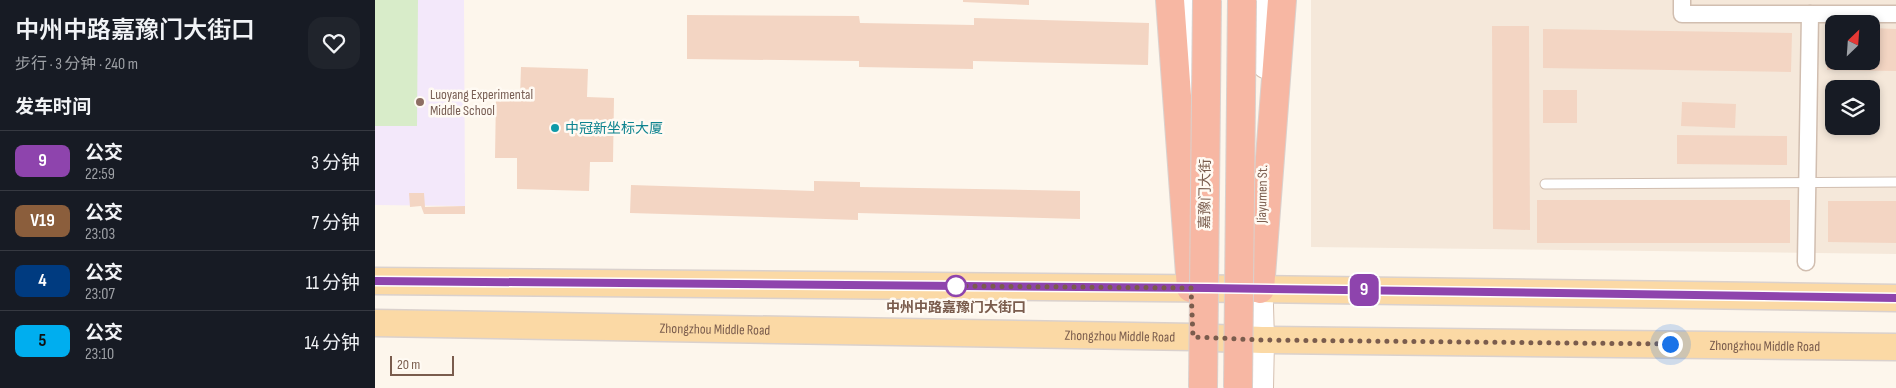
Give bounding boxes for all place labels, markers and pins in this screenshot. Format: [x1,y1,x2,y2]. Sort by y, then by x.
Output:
place label: Luoyang Experimental Middle School [430,86,533,119]
marker: Luoyang Experimental Middle School [414,96,426,108]
place label: 中冠新坐标大厦 [565,120,663,137]
marker: 中冠新坐标大厦 [549,122,561,134]
marker: 中州中路嘉豫门大街口 [945,275,967,297]
place label: 中州中路嘉豫门大街口 [886,299,1026,316]

